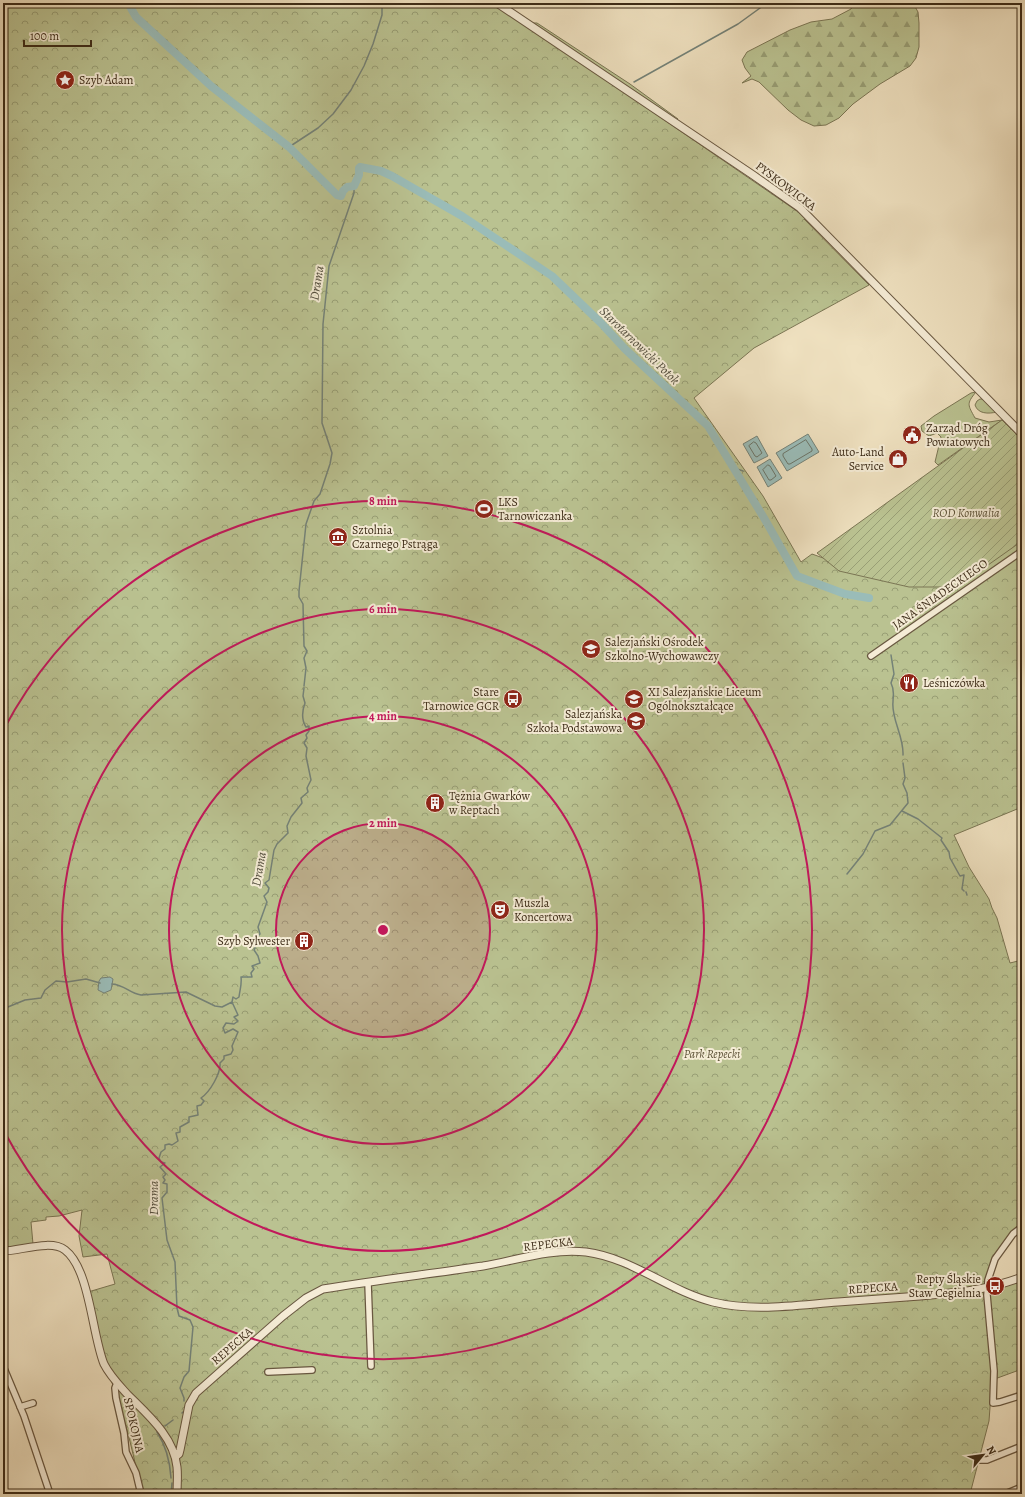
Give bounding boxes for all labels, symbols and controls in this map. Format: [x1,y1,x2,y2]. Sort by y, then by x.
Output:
scale bar [24,22,91,48]
text: 100 m [30,28,59,44]
place icon: Szyb Adam [54,69,76,91]
place label: Szyb Adam [79,72,134,88]
street label: PYSKOWICKA [752,158,820,215]
water label: Drama [305,265,328,302]
water label: Starotarnowicki Potok [596,303,684,388]
place label: Zarząd Dróg Powiatowych [926,420,991,450]
public building icon: Zarząd Dróg Powiatowych [901,424,923,446]
place label: Auto-Land Service [831,444,885,474]
shop icon: Auto-Land Service [887,448,909,470]
text: 8 min [369,493,397,509]
place label: LKS Tarnowiczanka [498,494,573,524]
sports icon: LKS Tarnowiczanka [473,498,495,520]
park label: ROD Konwalia [932,505,1000,521]
place label: Sztolnia Czarnego Pstrąga [352,522,438,552]
museum icon: Sztolnia Czarnego Pstrąga [327,526,349,548]
street label: JANA ŚNIADECKIEGO [889,555,991,633]
text: 6 min [369,601,397,617]
place label: Salezjański Ośrodek Szkolno-Wychowawczy [605,634,719,664]
school or university icon: Salezjański Ośrodek Szkolno-Wychowawczy [580,638,602,660]
restaurant icon: Leśniczówka [898,672,920,694]
place label: Leśniczówka [923,675,986,691]
place label: Stare Tarnowice GCR [423,684,500,714]
place label: XI Salezjańskie Liceum Ogólnokształcące [648,684,762,714]
bus stop icon: Stare Tarnowice GCR [502,688,524,710]
school or university icon: XI Salezjańskie Liceum Ogólnokształcące [623,688,645,710]
place label: Salezjańska Szkoła Podstawowa [527,706,622,736]
text: 4 min [369,708,397,724]
school or university icon: Salezjańska Szkoła Podstawowa [625,710,647,732]
place label: Tężnia Gwarków w Reptach [448,788,530,818]
building icon: Tężnia Gwarków w Reptach [424,792,446,814]
text: 2 min [369,815,397,831]
water label: Drama [247,851,270,888]
place label: Muszla Koncertowa [514,895,573,925]
theatre icon: Muszla Koncertowa [489,899,511,921]
centre of rings [376,923,390,937]
building icon: Szyb Sylwester [293,930,315,952]
place label: Szyb Sylwester [217,933,290,949]
park label: Park Repecki [684,1046,740,1062]
water label: Drama [145,1181,162,1215]
street label: REPECKA [522,1233,575,1255]
place label: Repty Śląskie Staw Cegielnia [909,1271,981,1301]
bus stop icon: Repty Śląskie Staw Cegielnia [984,1275,1006,1297]
street label: REPECKA [848,1278,899,1298]
street label: REPECKA [208,1323,257,1368]
street label: SPOKOJNA [120,1396,148,1455]
north arrow [963,1435,1003,1475]
text: N [983,1443,1000,1458]

